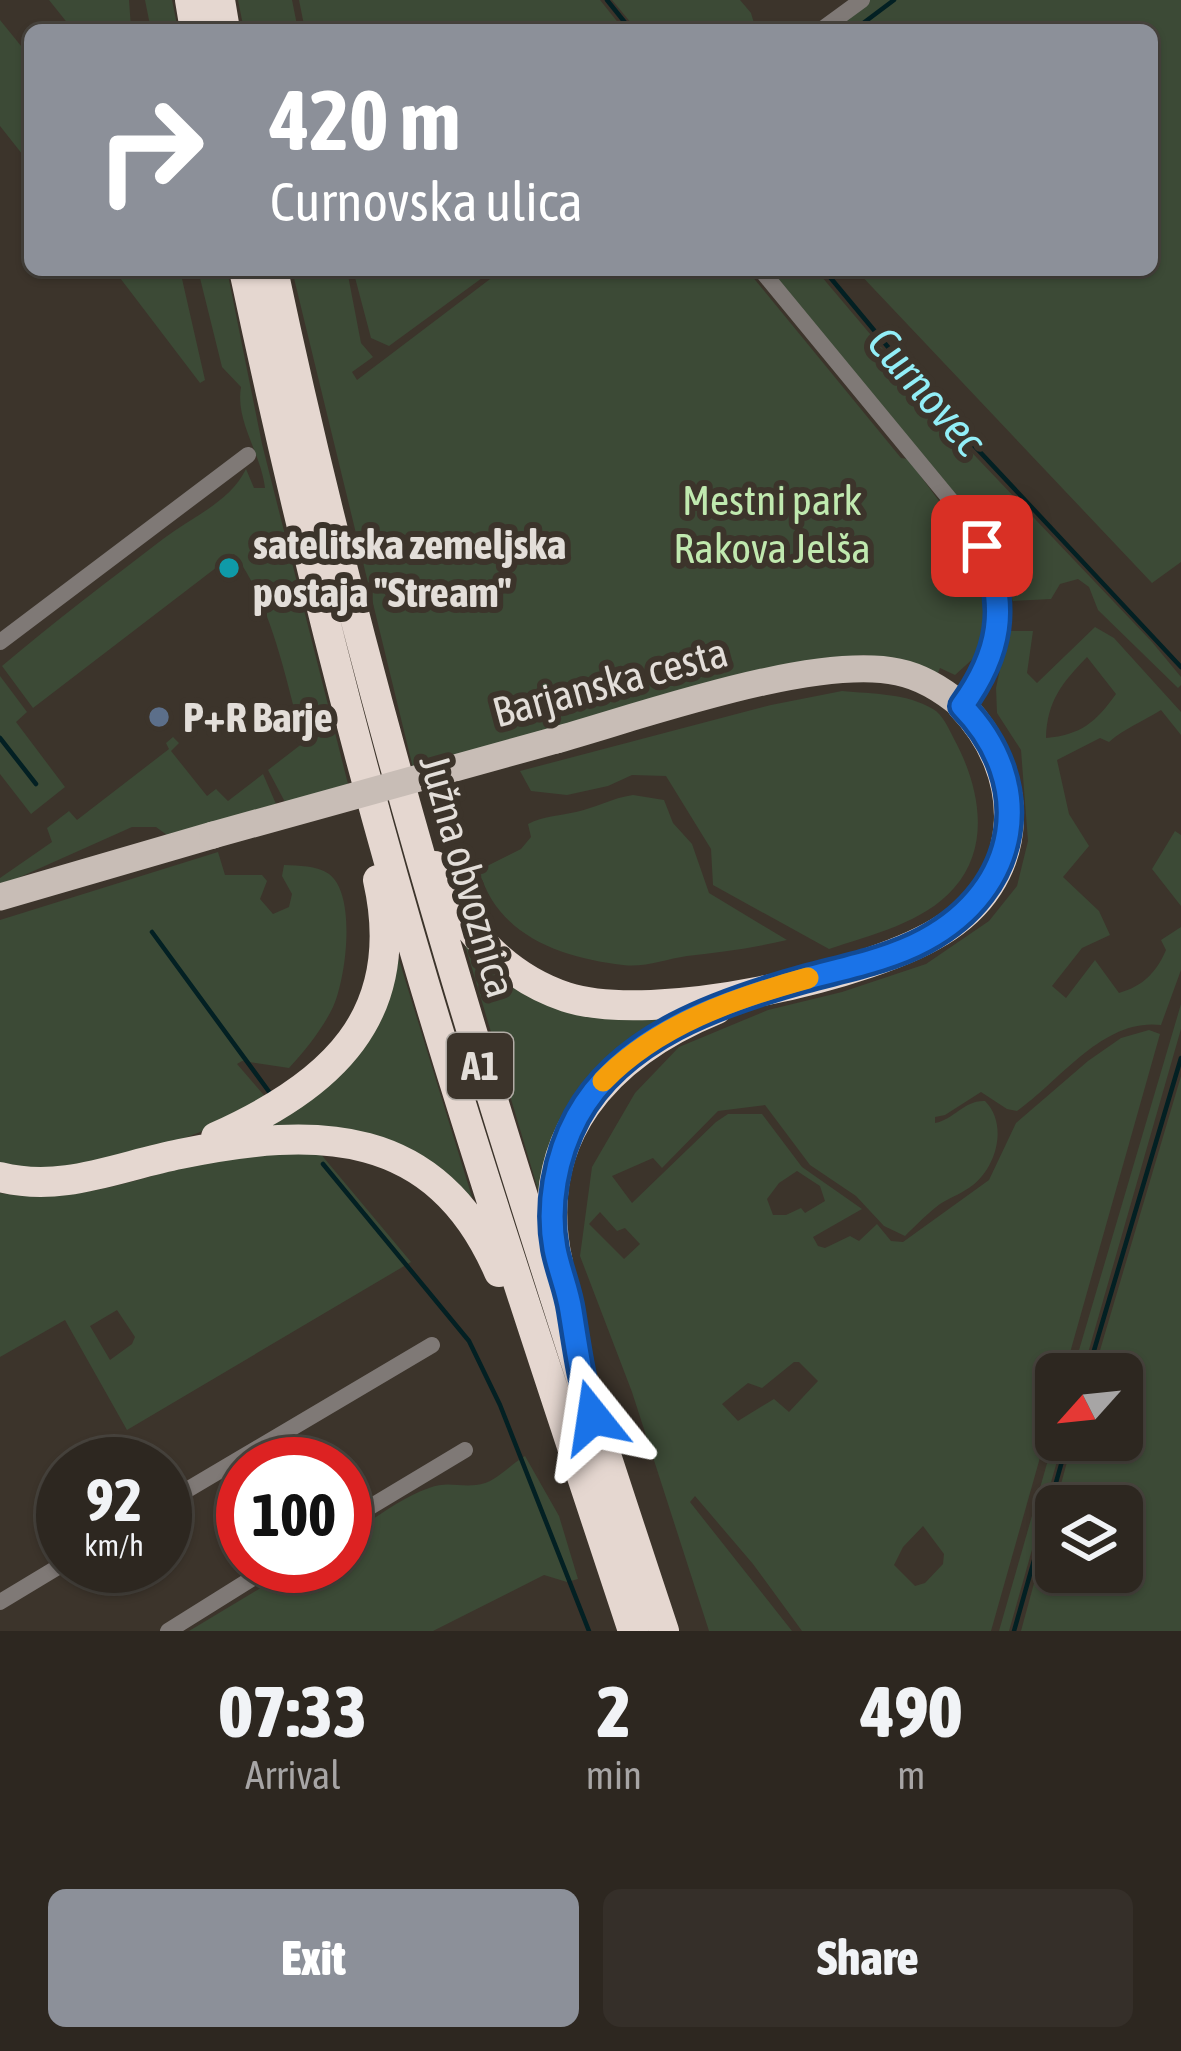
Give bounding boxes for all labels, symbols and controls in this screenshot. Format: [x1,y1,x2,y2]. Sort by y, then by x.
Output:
icon: right [72,72,228,228]
text: 420 m [270,72,460,168]
text: Curnovska ulica [270,171,583,232]
water label: Curnovec [857,317,997,466]
park label: Mestni park Rakova Jelša [673,476,871,572]
pin [931,495,1033,597]
icon: arrive [949,513,1015,579]
place label: satelitska zemeljska postaja "Stream" [253,520,566,616]
marker: satelitska zemeljska postaja "Stream" [216,555,242,581]
street label: Barjanska cesta [487,628,733,736]
place label: P+R Barje [183,693,333,741]
marker: P+R Barje [146,704,172,730]
street label: Južna obvoznica [410,749,526,1003]
road number: A1 [447,1033,513,1099]
north arrow [1035,1353,1143,1461]
map controls [1035,1353,1143,1593]
position arrow [530,1354,656,1480]
speed limit sign: 100 [216,1437,372,1593]
text: 92 [86,1465,142,1534]
button: layers [1035,1485,1143,1593]
text: km/h [84,1528,144,1562]
text: 07:33 [219,1670,367,1752]
text: 2 [597,1670,631,1752]
text: 490 [861,1670,962,1752]
text: Arrival [245,1753,341,1797]
text: min [586,1753,642,1797]
text: m [897,1753,925,1797]
button: Exit [48,1889,579,2027]
button: Share [603,1889,1133,2027]

